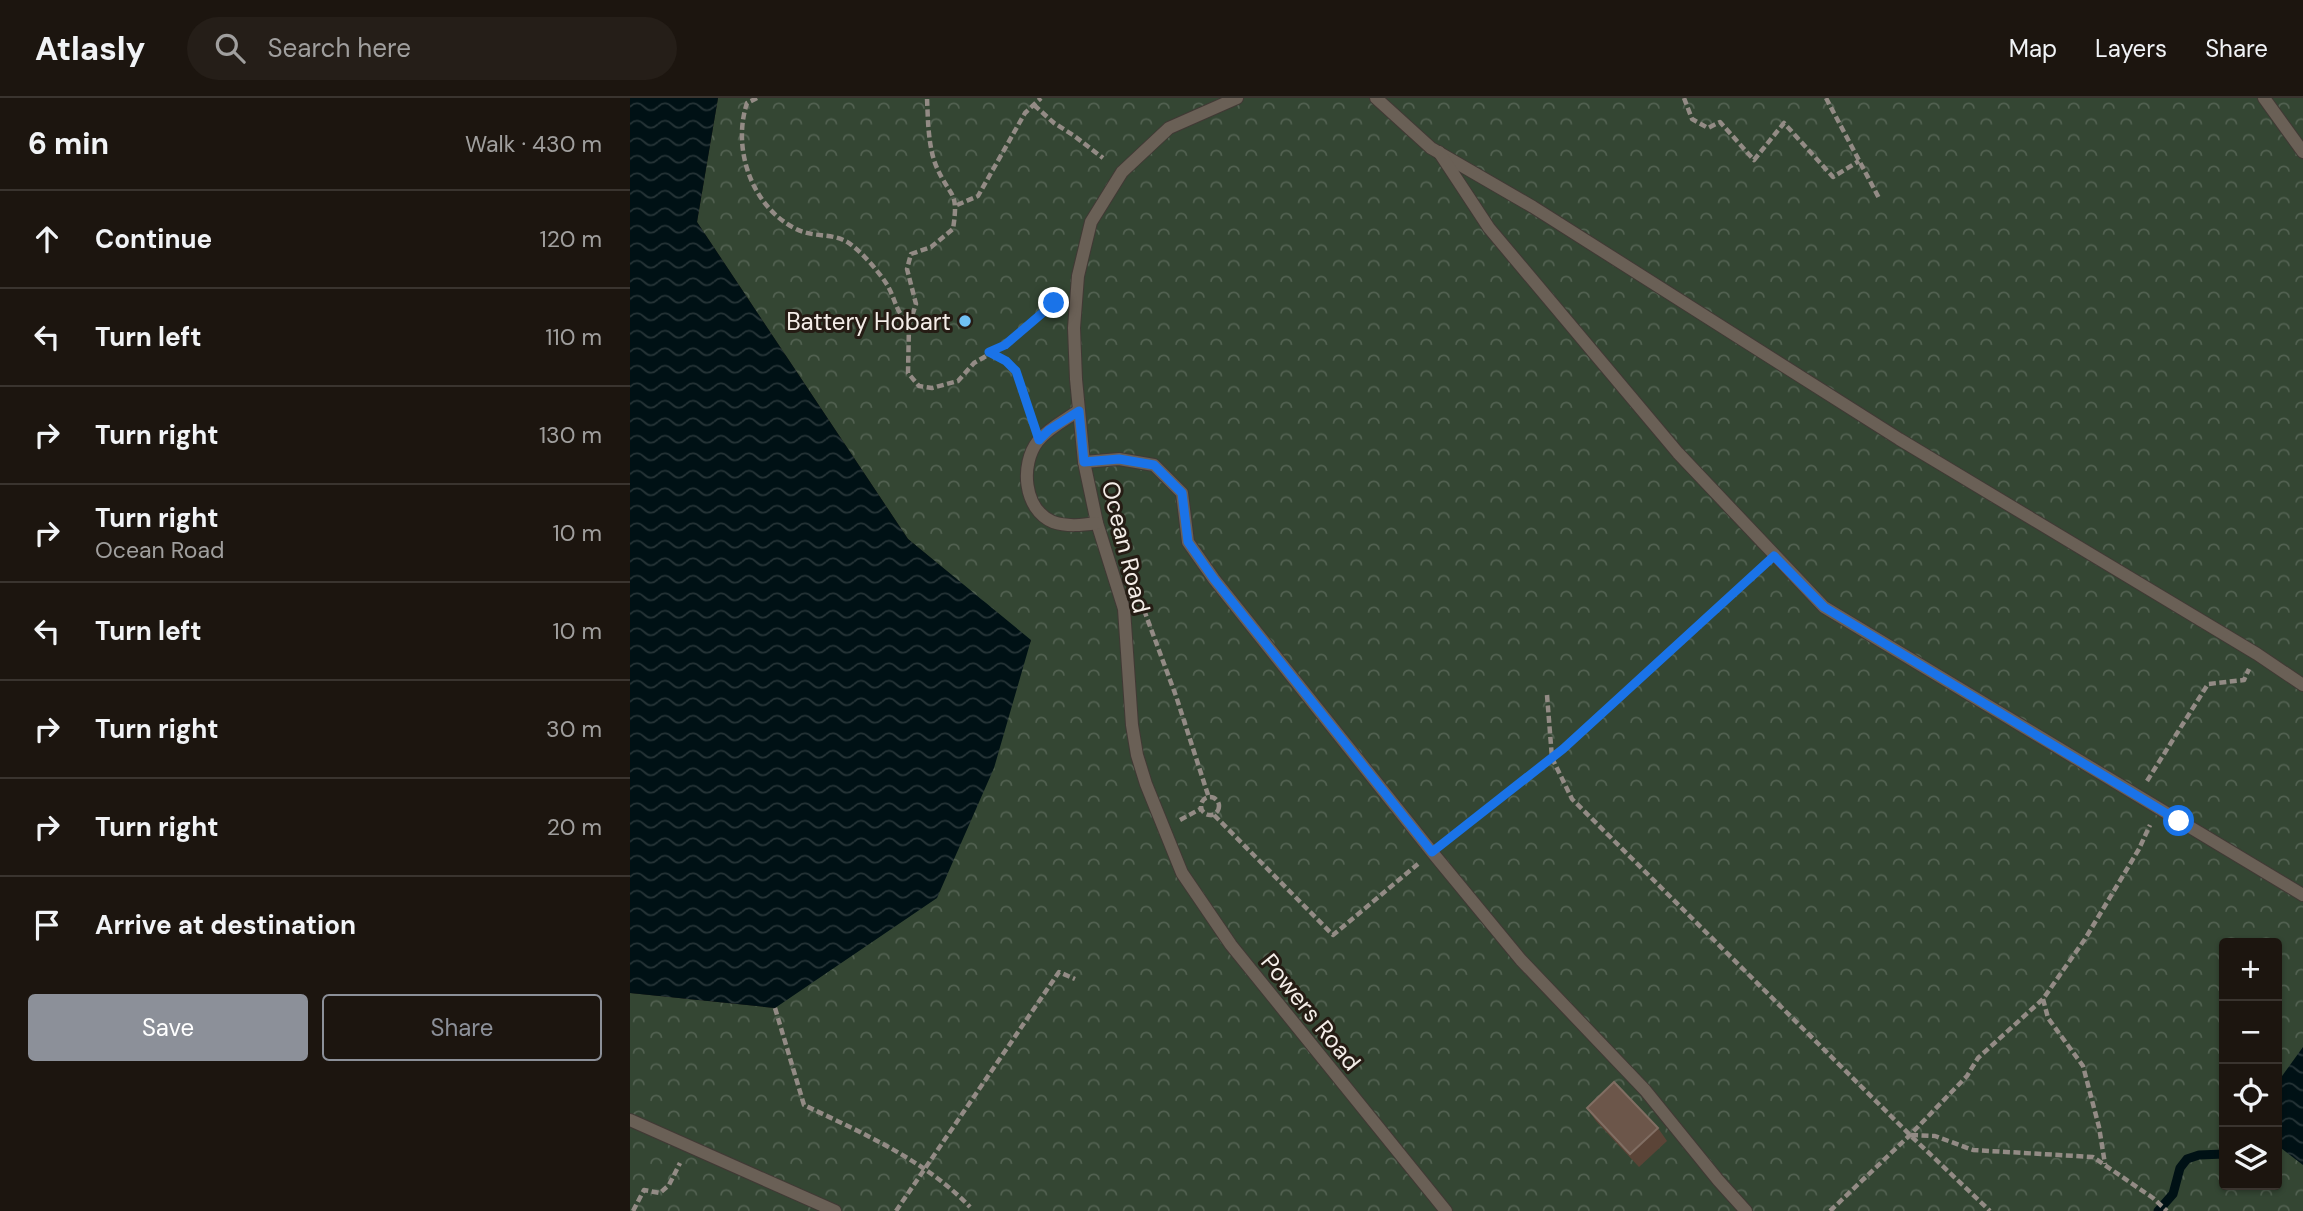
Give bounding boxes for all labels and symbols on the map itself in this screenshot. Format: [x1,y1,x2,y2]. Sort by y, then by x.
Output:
route end [1038,287,1069,318]
place label: Battery Hobart [786,306,951,337]
marker: Battery Hobart [957,313,973,329]
street label: Ocean Road [1095,478,1157,616]
route start [2163,805,2194,836]
street label: Powers Road [1254,947,1368,1077]

